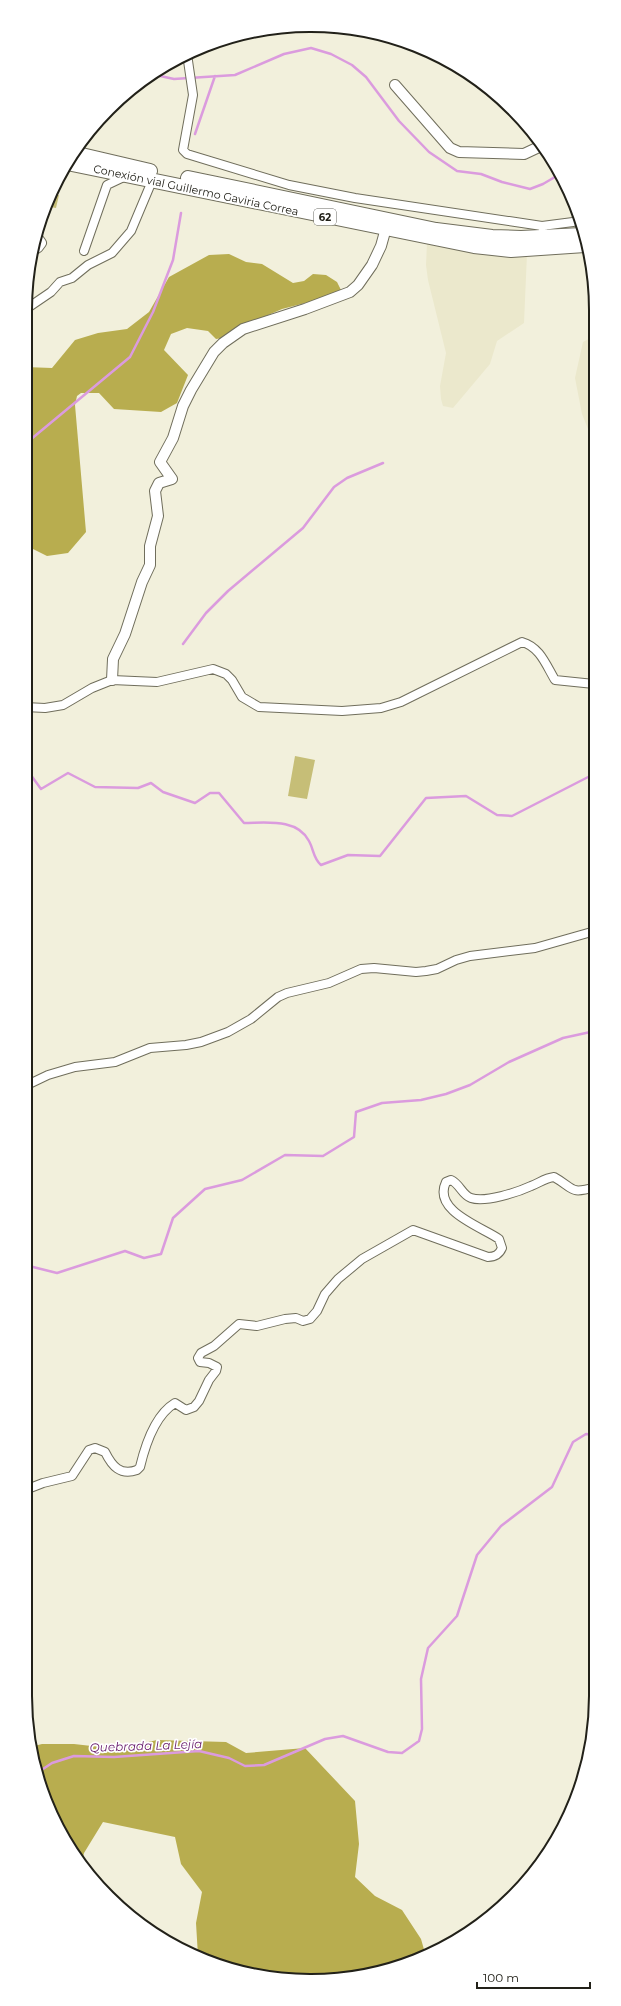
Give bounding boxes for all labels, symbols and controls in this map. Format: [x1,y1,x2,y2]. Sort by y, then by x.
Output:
street label: Conexión vial Guillermo Gaviria Correa [92,161,300,219]
road number: 62 [314,209,336,225]
water label: Quebrada La Lejía [89,1736,203,1755]
scale bar [477,1964,590,1990]
text: 100 m [483,1970,519,1985]

